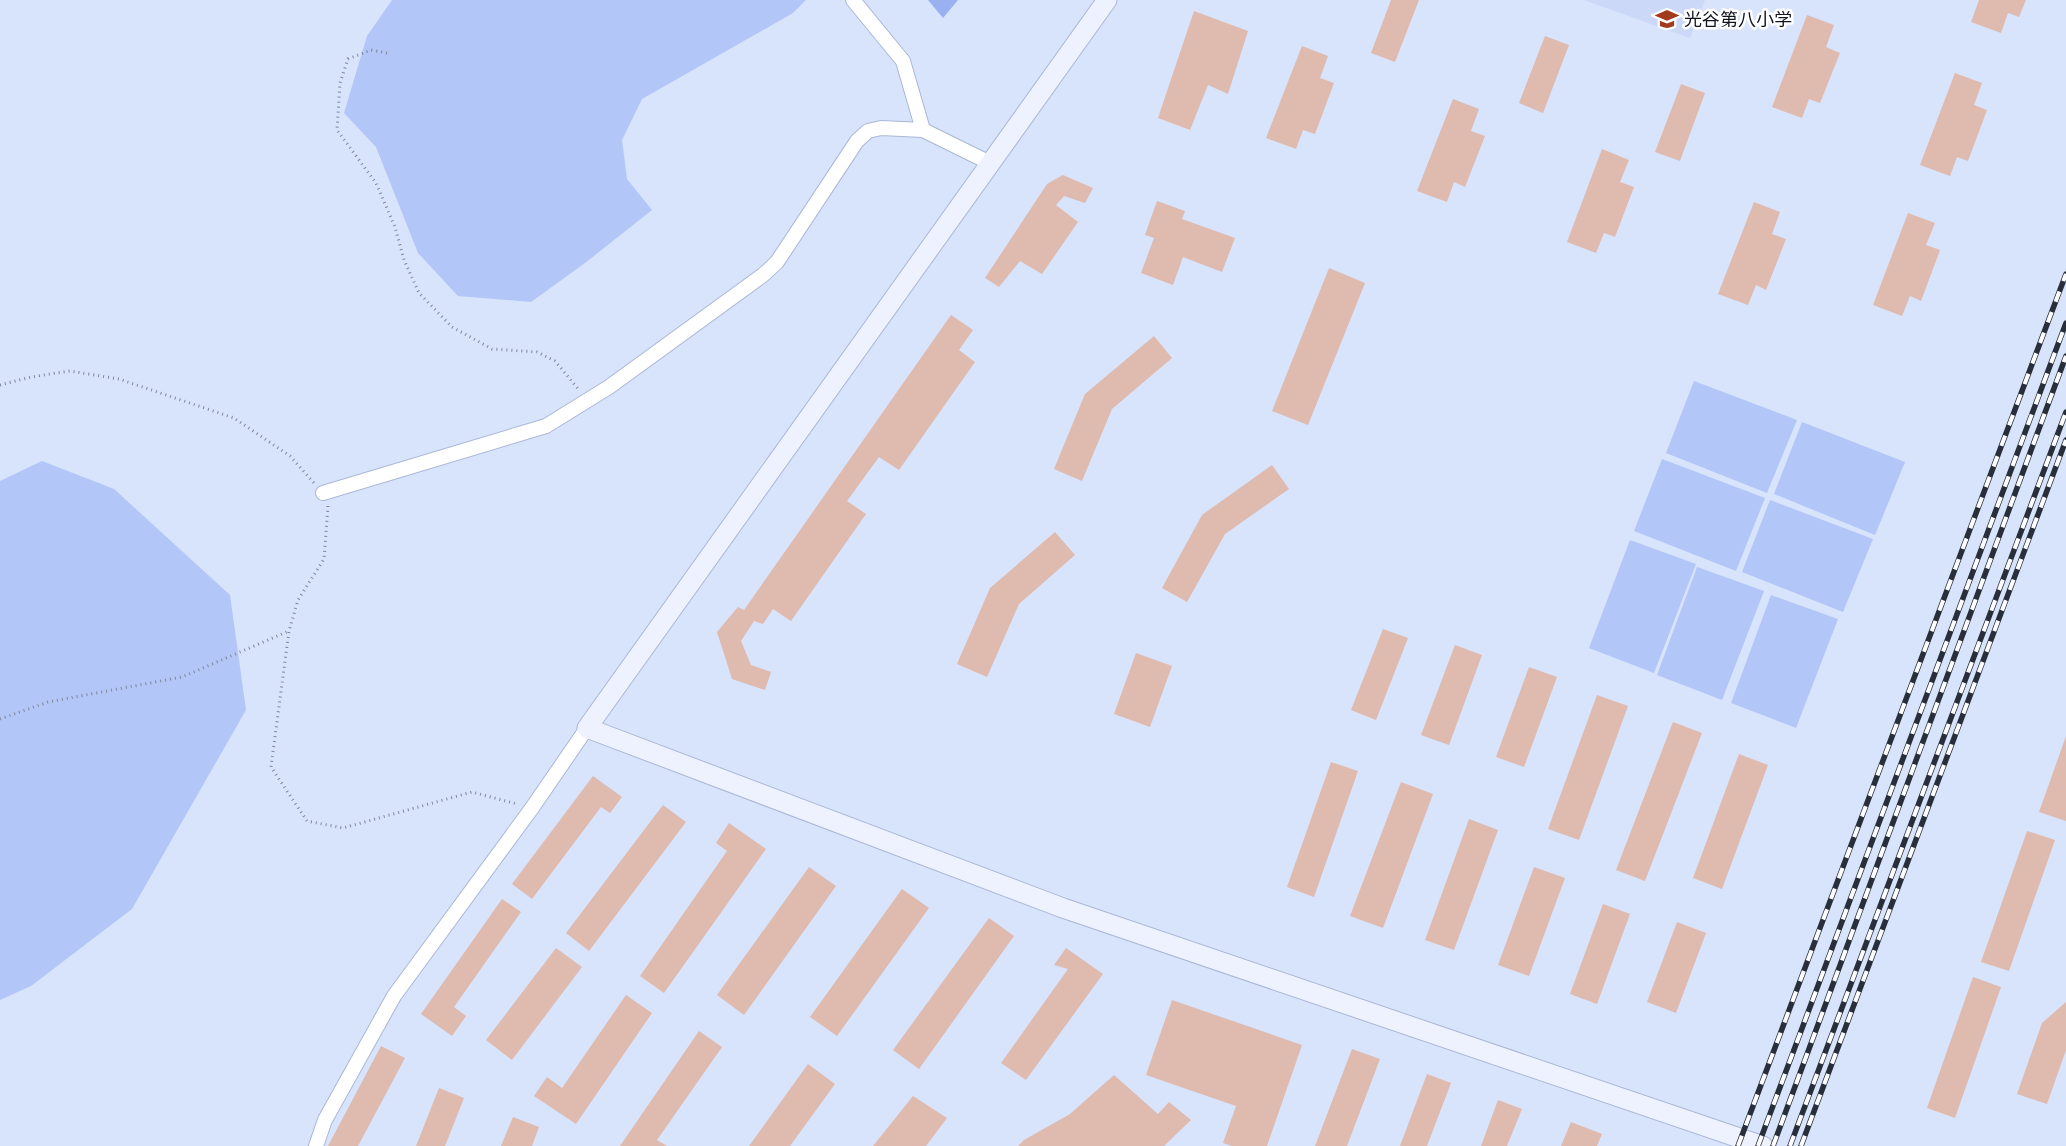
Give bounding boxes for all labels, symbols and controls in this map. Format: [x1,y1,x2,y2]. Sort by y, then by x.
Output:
school or university icon: 光谷第八小学 [1654,6,1680,32]
place label: 光谷第八小学 [1684,9,1792,30]

